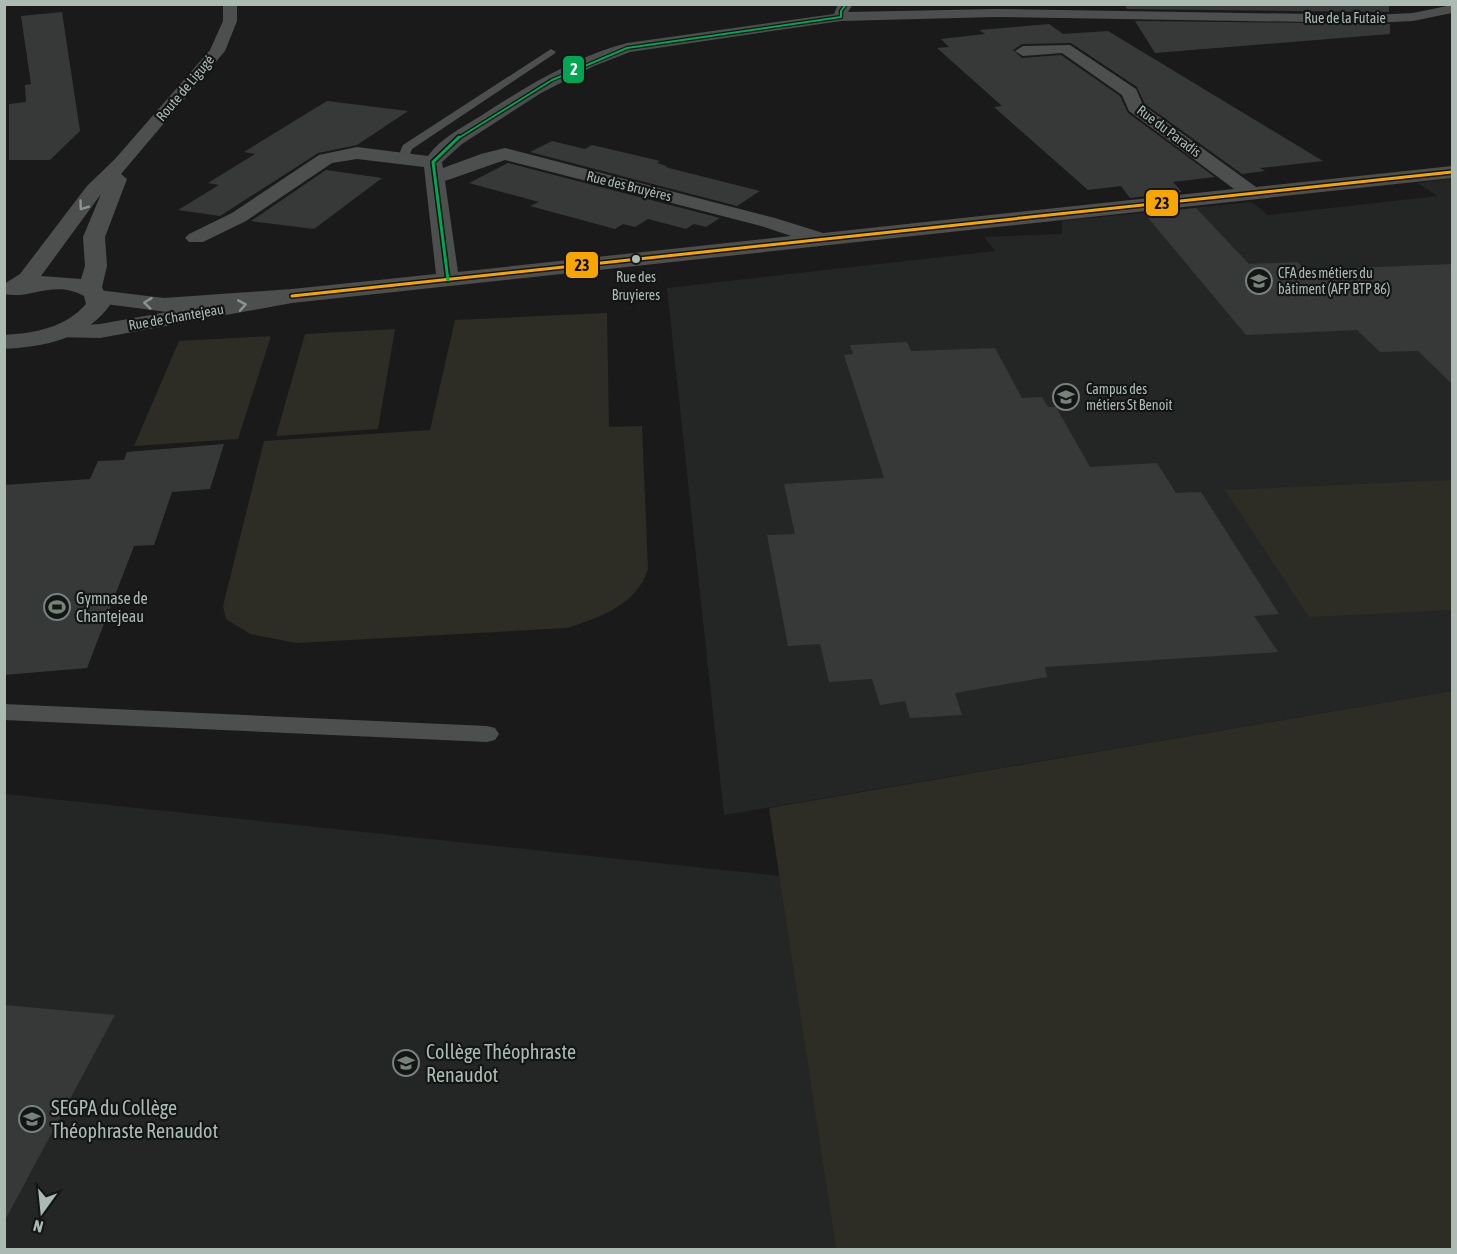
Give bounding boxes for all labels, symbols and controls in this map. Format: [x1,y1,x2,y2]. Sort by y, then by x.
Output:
street label: Rue de la Futaie [1304,10,1386,26]
street label: Route de Ligugé [153,52,217,124]
line badge: 2 [562,55,585,84]
text: 2 [570,60,578,78]
street label: Rue du Paradis [1134,102,1204,160]
street label: Rue des Bruyères [585,168,673,204]
line badge: 23 [1145,189,1179,217]
text: 23 [1154,194,1170,212]
one-way arrow [79,199,90,210]
line badge: 23 [565,251,599,279]
marker: Rue des Bruyieres [630,253,642,265]
text: 23 [574,256,590,274]
place label: CFA des métiers du bâtiment (AFP BTP 86) [1278,265,1390,297]
school or university icon: CFA des métiers du bâtiment (AFP BTP 86) [1244,266,1274,296]
place label: Rue des Bruyieres [612,269,660,303]
one-way arrow [144,297,153,309]
one-way arrow [237,299,247,312]
street label: Rue de Chantejeau [127,301,225,333]
place label: Campus des métiers St Benoit [1086,381,1172,413]
school or university icon: Campus des métiers St Benoit [1051,382,1081,412]
place label: Gymnase de Chantejeau [76,589,148,626]
sports icon: Gymnase de Chantejeau [42,592,72,622]
place label: Collège Théophraste Renaudot [426,1040,576,1086]
school or university icon: Collège Théophraste Renaudot [391,1048,421,1078]
place label: SEGPA du Collège Théophraste Renaudot [51,1096,218,1142]
school or university icon: SEGPA du Collège Théophraste Renaudot [17,1104,47,1134]
north arrow [12,1182,72,1242]
text: N [31,1217,45,1236]

